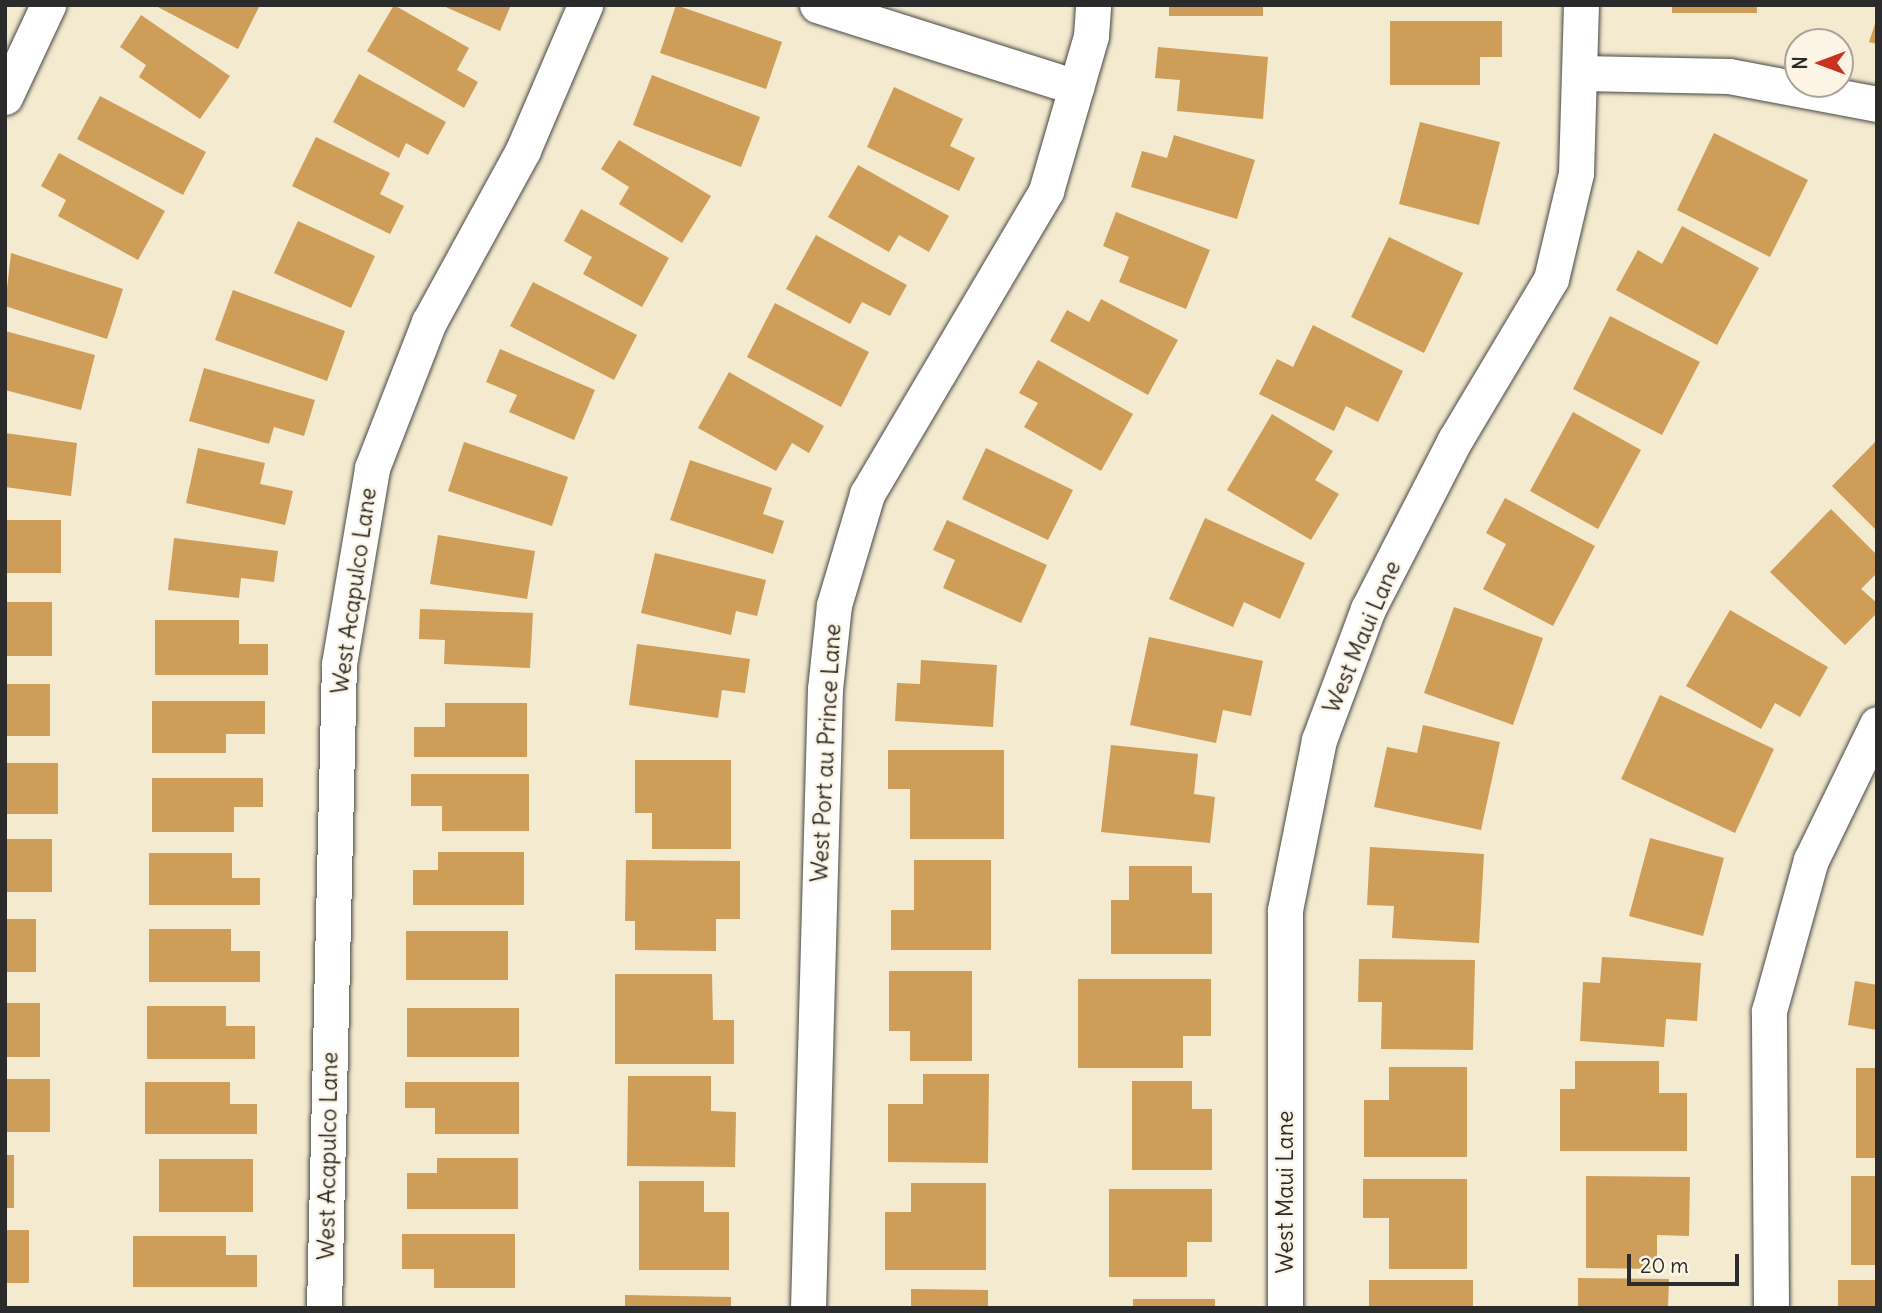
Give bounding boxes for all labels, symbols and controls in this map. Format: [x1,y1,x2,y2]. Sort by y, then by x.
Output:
north arrow [1784,28,1854,98]
text: N [1788,56,1812,70]
street label: West Acapulco Lane [326,486,382,696]
street label: West Maui Lane [1317,557,1407,717]
street label: West Port au Prince Lane [805,623,847,883]
street label: West Acapulco Lane [312,1052,344,1260]
street label: West Maui Lane [1271,1111,1299,1273]
scale bar [1630,1240,1742,1284]
text: 20 m [1640,1252,1689,1279]

